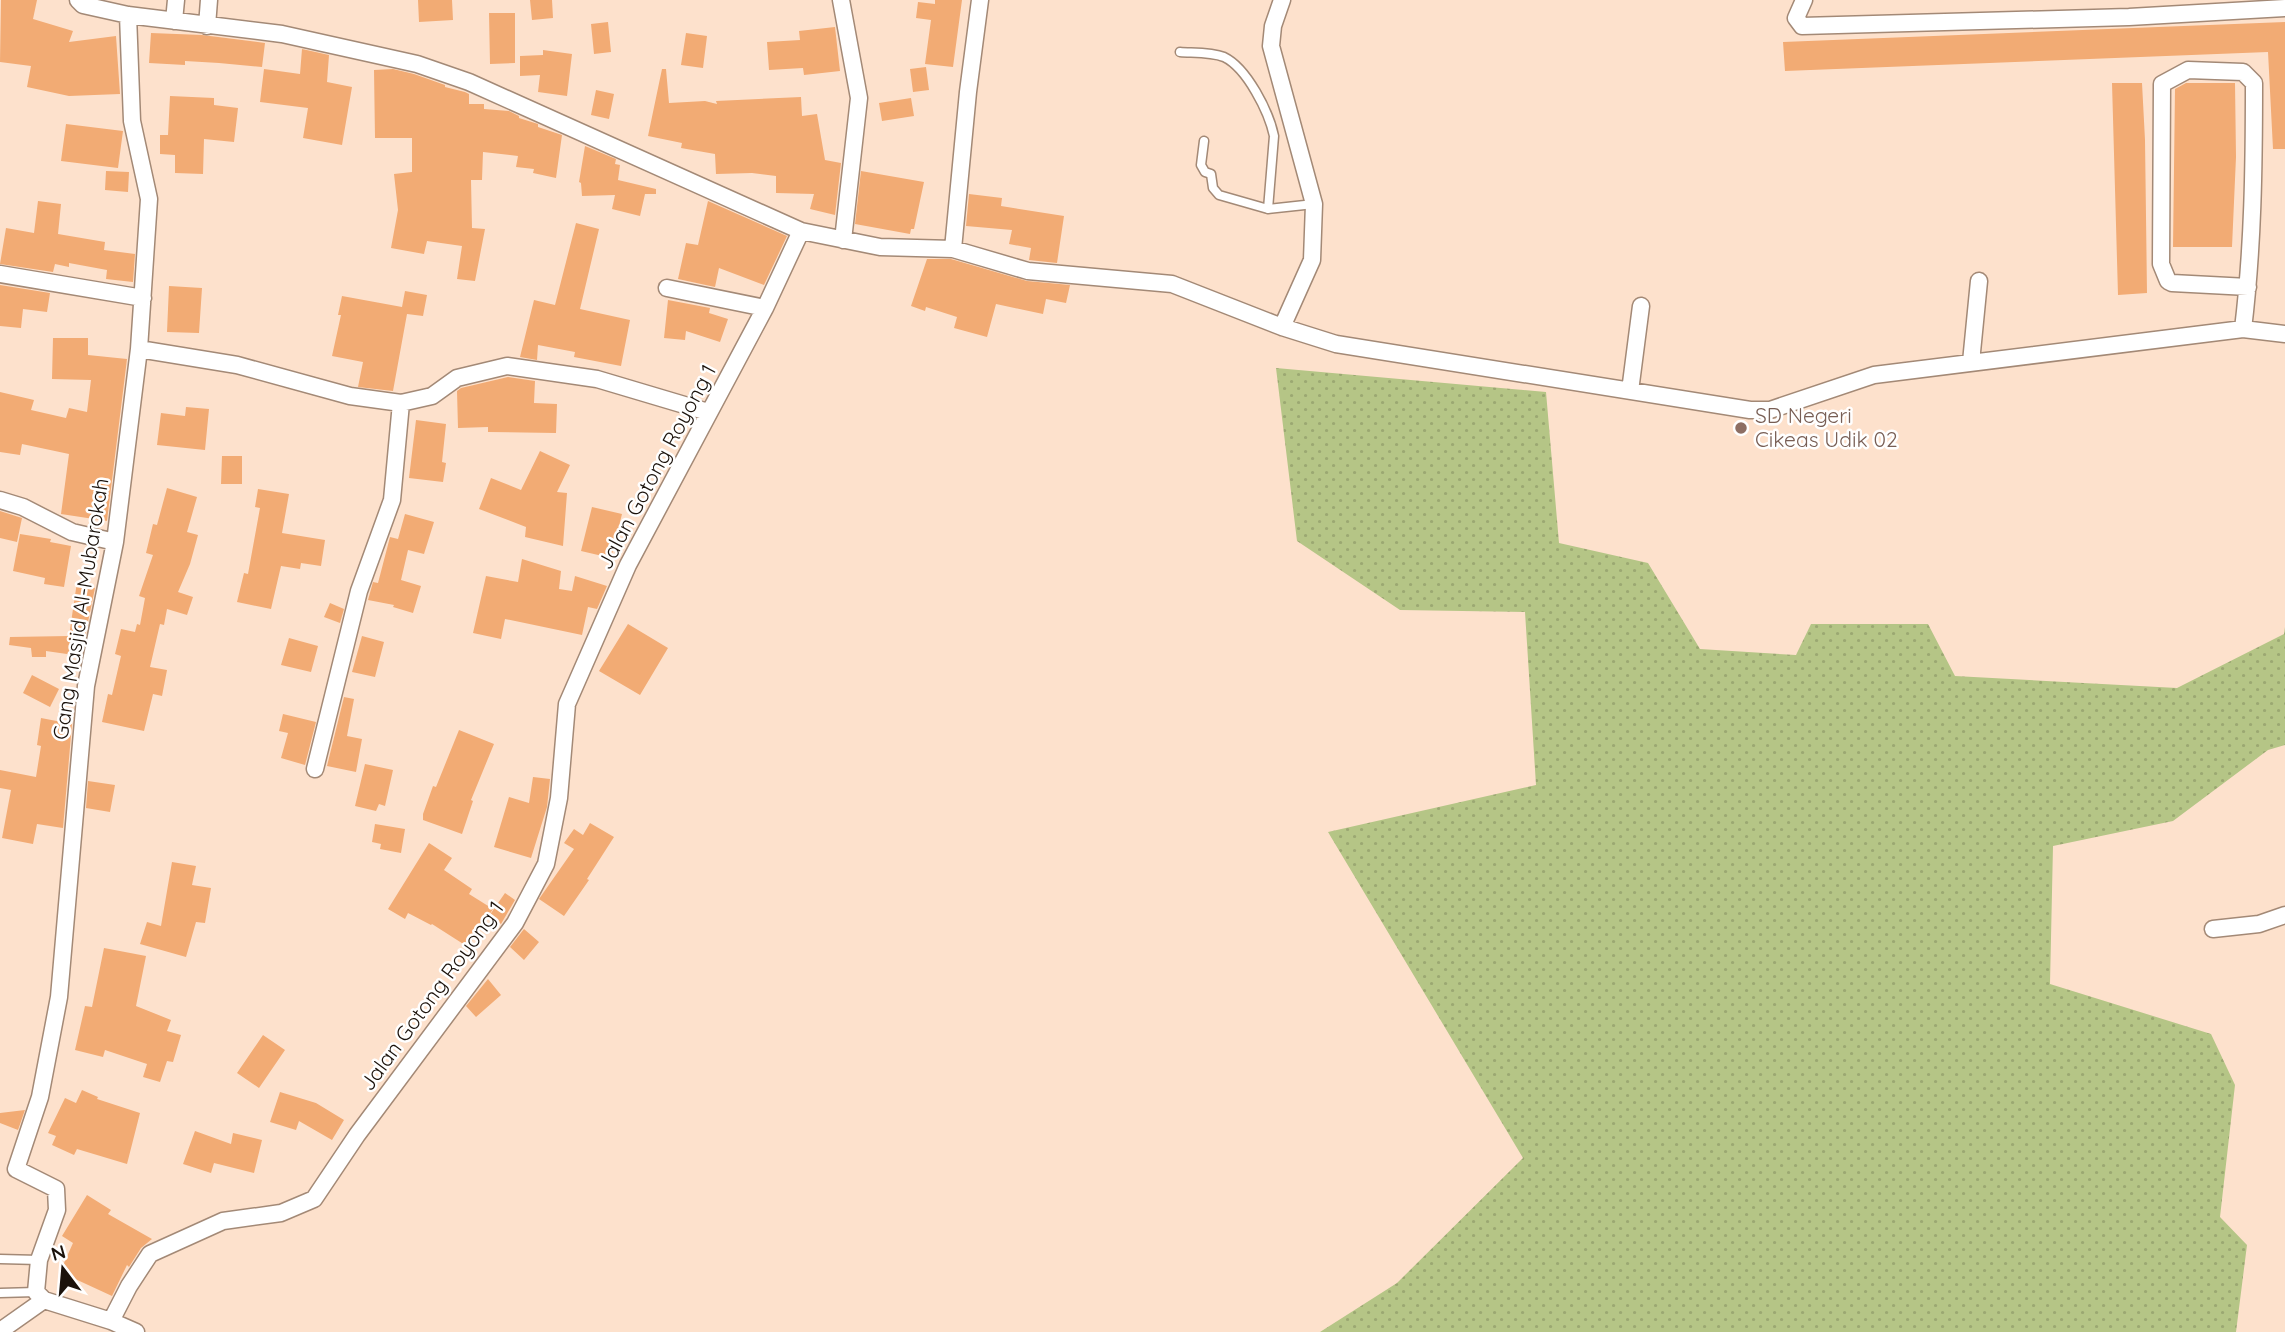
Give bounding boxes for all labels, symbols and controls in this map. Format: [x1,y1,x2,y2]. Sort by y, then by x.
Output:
street label: Jalan Gotong Royong 1 [591,360,721,573]
place label: SD Negeri Cikeas Udik 02 [1755,402,1898,452]
marker: SD Negeri Cikeas Udik 02 [1733,420,1749,436]
street label: Gang Masjid Al-Mubarokah [46,476,114,742]
street label: Jalan Gotong Royong 1 [354,896,509,1095]
north arrow [28,1234,98,1304]
text: N [48,1239,68,1266]

